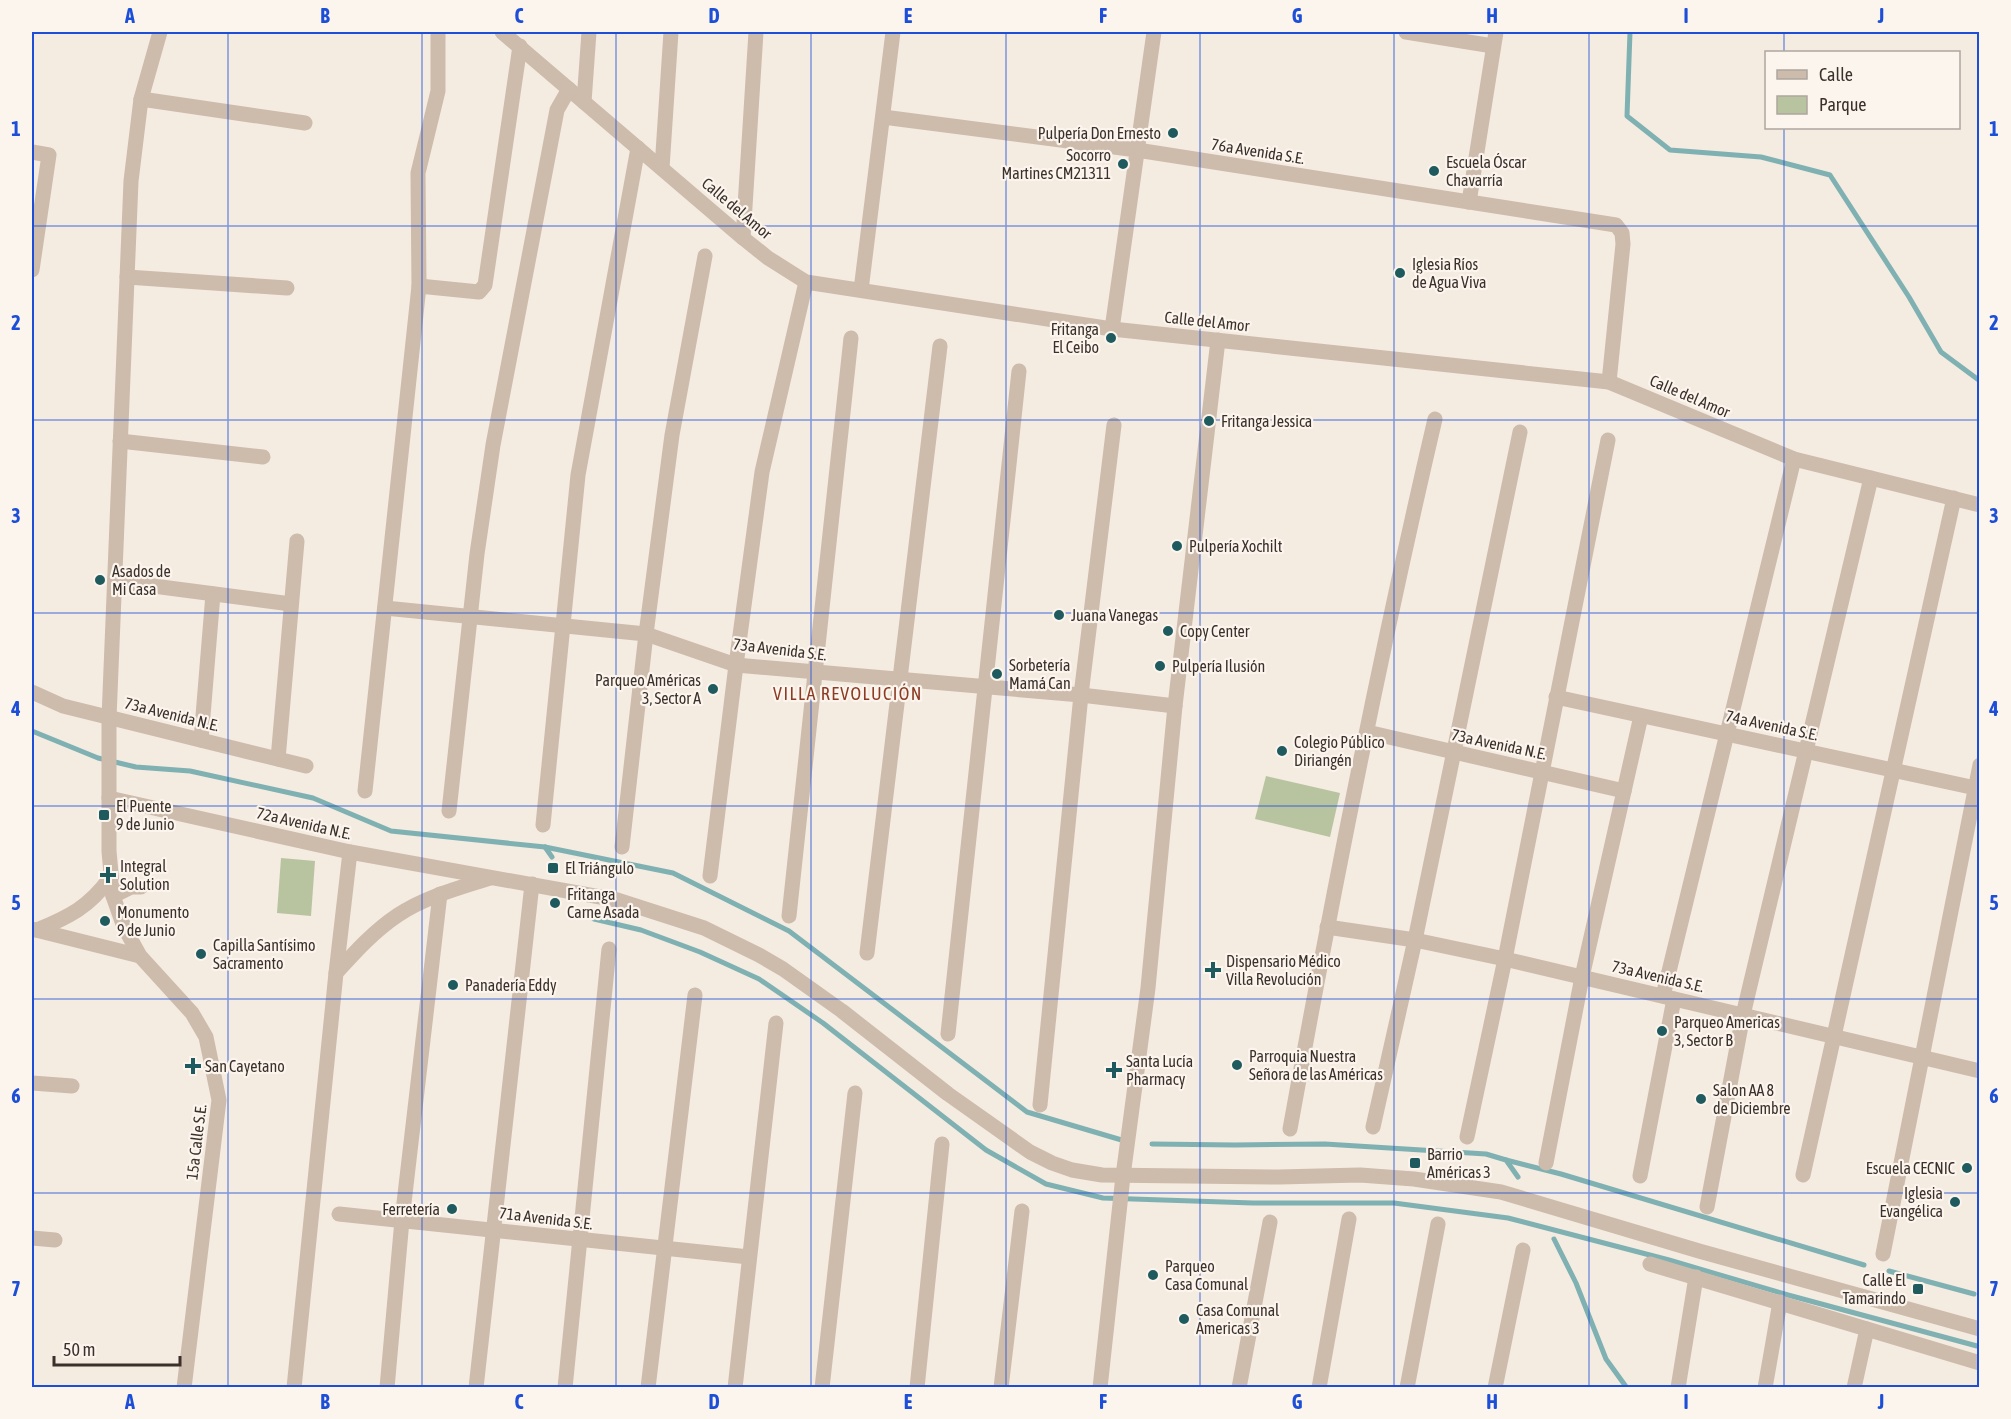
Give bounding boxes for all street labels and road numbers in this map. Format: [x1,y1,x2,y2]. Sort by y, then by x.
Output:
street label: 76a Avenida S.E. [1210,135,1306,167]
street label: Calle del Amor [699,174,776,242]
street label: Calle del Amor [1164,308,1251,334]
street label: Calle del Amor [1647,371,1733,421]
street label: 73a Avenida S.E. [732,634,828,664]
street label: 73a Avenida N.E. [123,694,221,734]
street label: 74a Avenida S.E. [1724,706,1820,744]
street label: 73a Avenida N.E. [1450,725,1548,763]
street label: 72a Avenida N.E. [255,803,353,843]
street label: 73a Avenida S.E. [1610,957,1706,995]
street label: 15a Calle S.E. [182,1103,210,1181]
street label: 71a Avenida S.E. [498,1203,594,1233]

